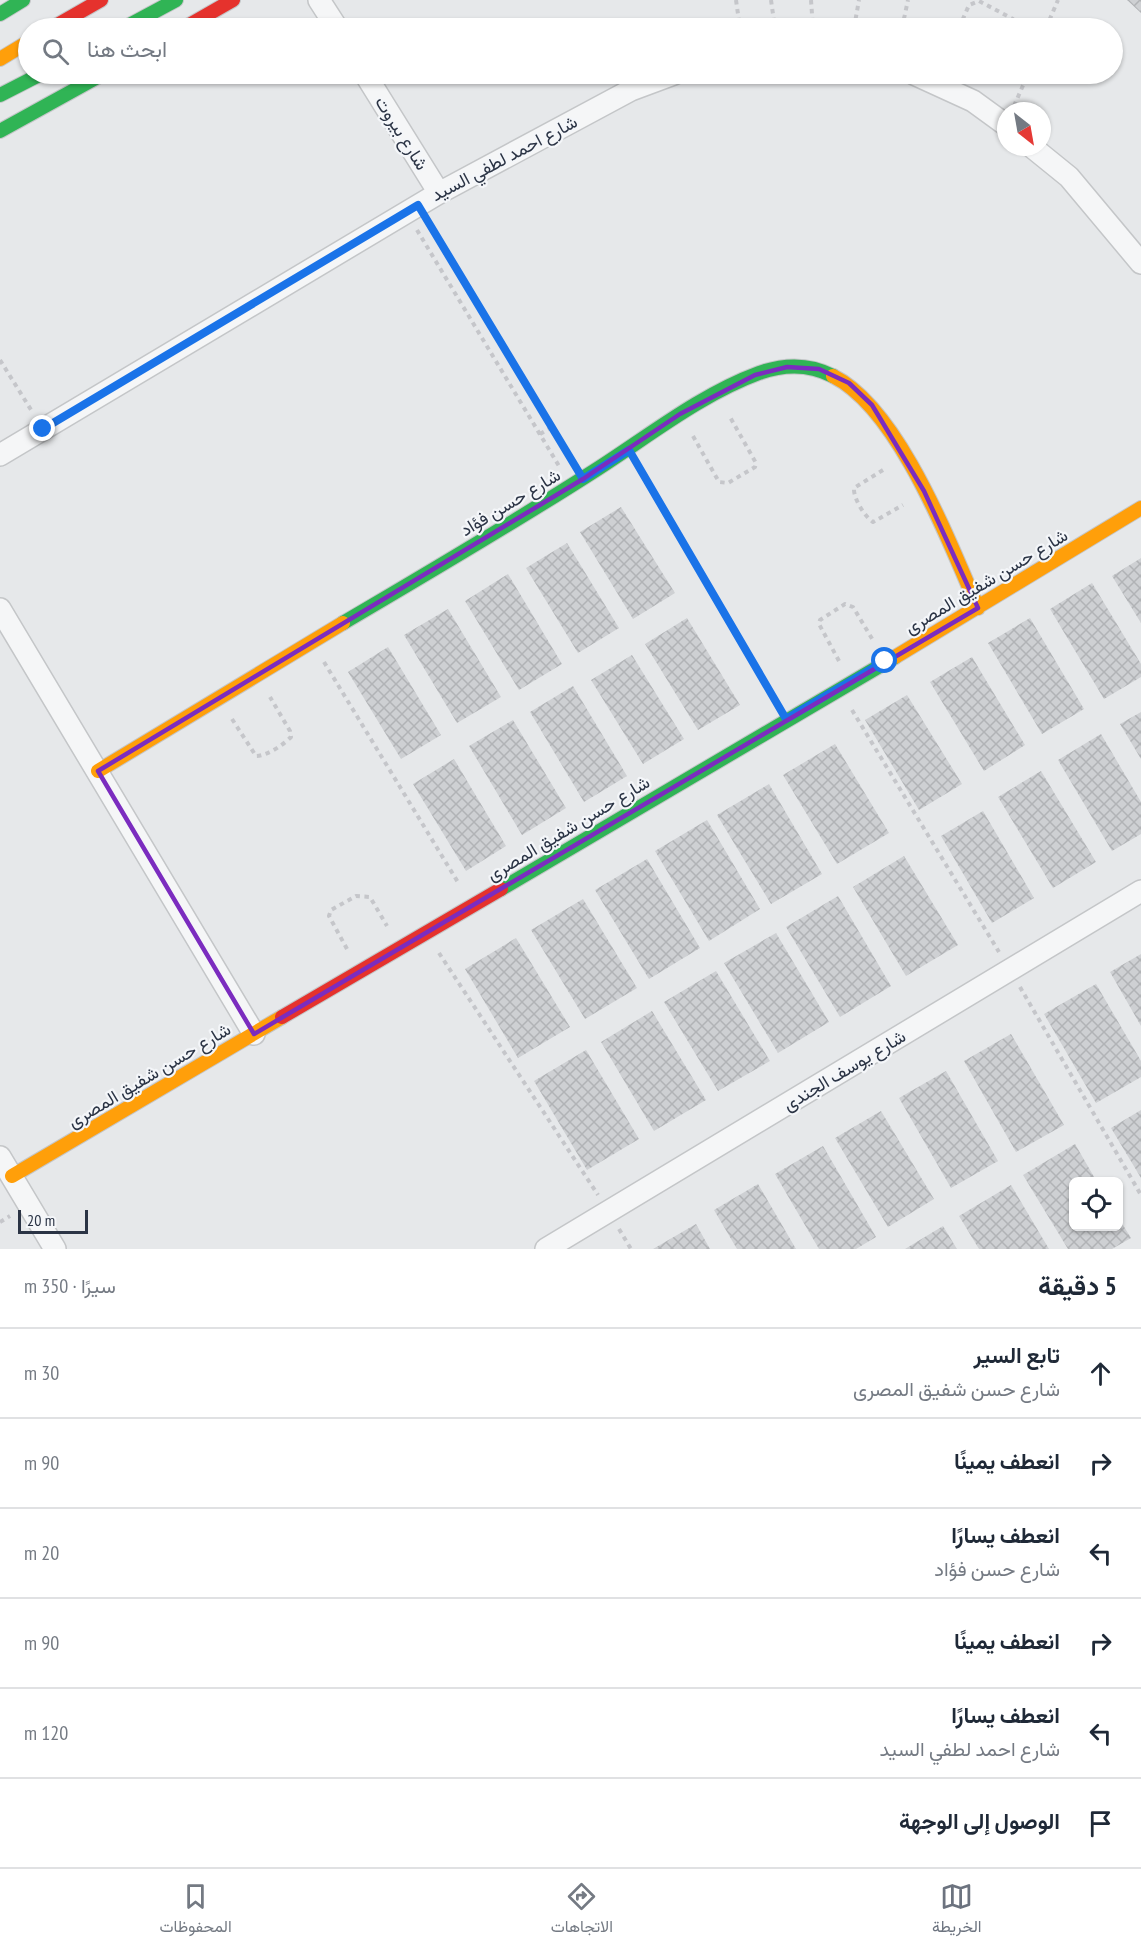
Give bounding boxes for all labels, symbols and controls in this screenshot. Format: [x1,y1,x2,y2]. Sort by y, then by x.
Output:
search box [18,18,1123,84]
icon: search [39,35,72,68]
text: ابحث هنا [87,35,167,63]
street label: شارع بيروت [369,92,434,175]
north arrow [997,102,1051,156]
street label: شارع احمد لطفي السيد [427,110,583,210]
route end [29,415,55,441]
street label: شارع حسن فؤاد [456,463,565,542]
street label: شارع حسن شفيق المصرى [900,523,1072,640]
route start [871,647,897,673]
street label: شارع حسن شفيق المصرى [482,770,654,887]
street label: شارع حسن شفيق المصرى [63,1017,235,1134]
street label: شارع يوسف الجندى [778,1024,910,1117]
map controls [1069,1177,1123,1231]
button: locate [1069,1177,1123,1231]
scale bar [18,1207,88,1234]
text: 20 m [27,1210,55,1230]
text: 5 دقيقة [1038,1269,1117,1302]
text: سيرًا · 350 m [24,1273,116,1299]
text: تابع السير [973,1341,1060,1369]
icon: ahead [1084,1357,1117,1390]
text: 30 m [24,1360,59,1386]
text: شارع حسن شفيق المصرى [853,1376,1060,1402]
text: انعطف يمينًا [954,1447,1060,1475]
icon: right [1084,1447,1117,1480]
text: 90 m [24,1450,59,1476]
text: انعطف يسارًا [951,1521,1060,1549]
icon: left [1084,1537,1117,1570]
text: 20 m [24,1540,59,1566]
text: شارع حسن فؤاد [934,1556,1060,1582]
text: انعطف يمينًا [954,1627,1060,1655]
icon: right [1084,1627,1117,1660]
text: 90 m [24,1630,59,1656]
text: انعطف يسارًا [951,1701,1060,1729]
icon: left [1084,1717,1117,1750]
text: 120 m [24,1720,68,1746]
text: شارع احمد لطفي السيد [880,1736,1060,1762]
text: الوصول إلى الوجهة [899,1807,1060,1835]
icon: arrive [1084,1807,1117,1840]
tab: المحفوظات [160,1880,232,1941]
tab: الاتجاهات [551,1880,613,1941]
tab: الخريطة [932,1880,981,1941]

